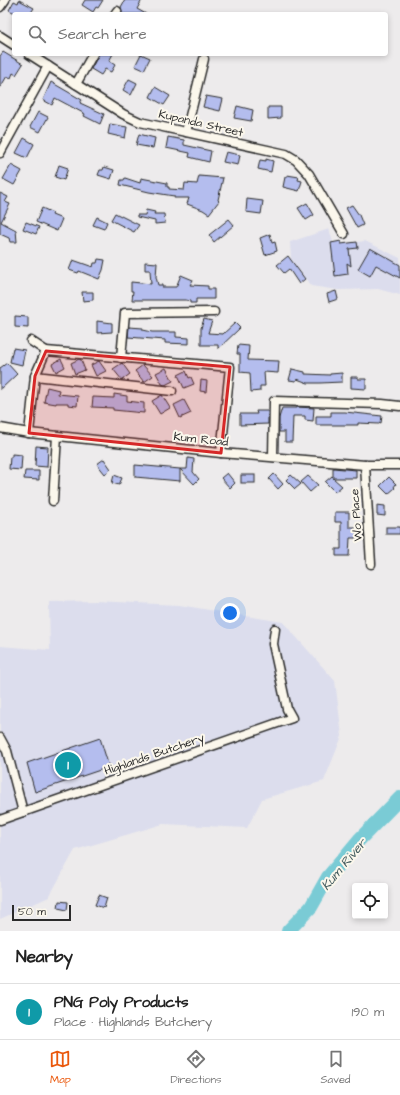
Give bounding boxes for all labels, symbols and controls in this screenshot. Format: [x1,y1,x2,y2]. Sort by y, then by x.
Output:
search box [12,12,388,56]
icon: search [26,23,48,45]
text: Search here [58,24,147,45]
street label: Kupanda Street [157,106,245,142]
street label: Kum Road [173,428,229,451]
street label: Wo Place [346,488,367,542]
your location [220,603,240,623]
street label: Highlands Butchery [102,729,207,781]
pin: 1 [55,750,81,780]
water label: Kum River [317,834,372,894]
map controls [352,883,388,919]
button: locate [352,883,388,919]
scale bar [12,903,71,922]
text: 50 m [18,904,46,919]
text: Nearby [16,945,73,969]
text: PNG Poly Products [54,992,189,1013]
text: 1 [28,1003,30,1021]
text: 190 m [351,1003,384,1021]
text: Place · Highlands Butchery [54,1013,212,1031]
tab: Map [49,1048,71,1087]
tab: Directions [170,1048,222,1087]
tab: Saved [321,1048,351,1087]

